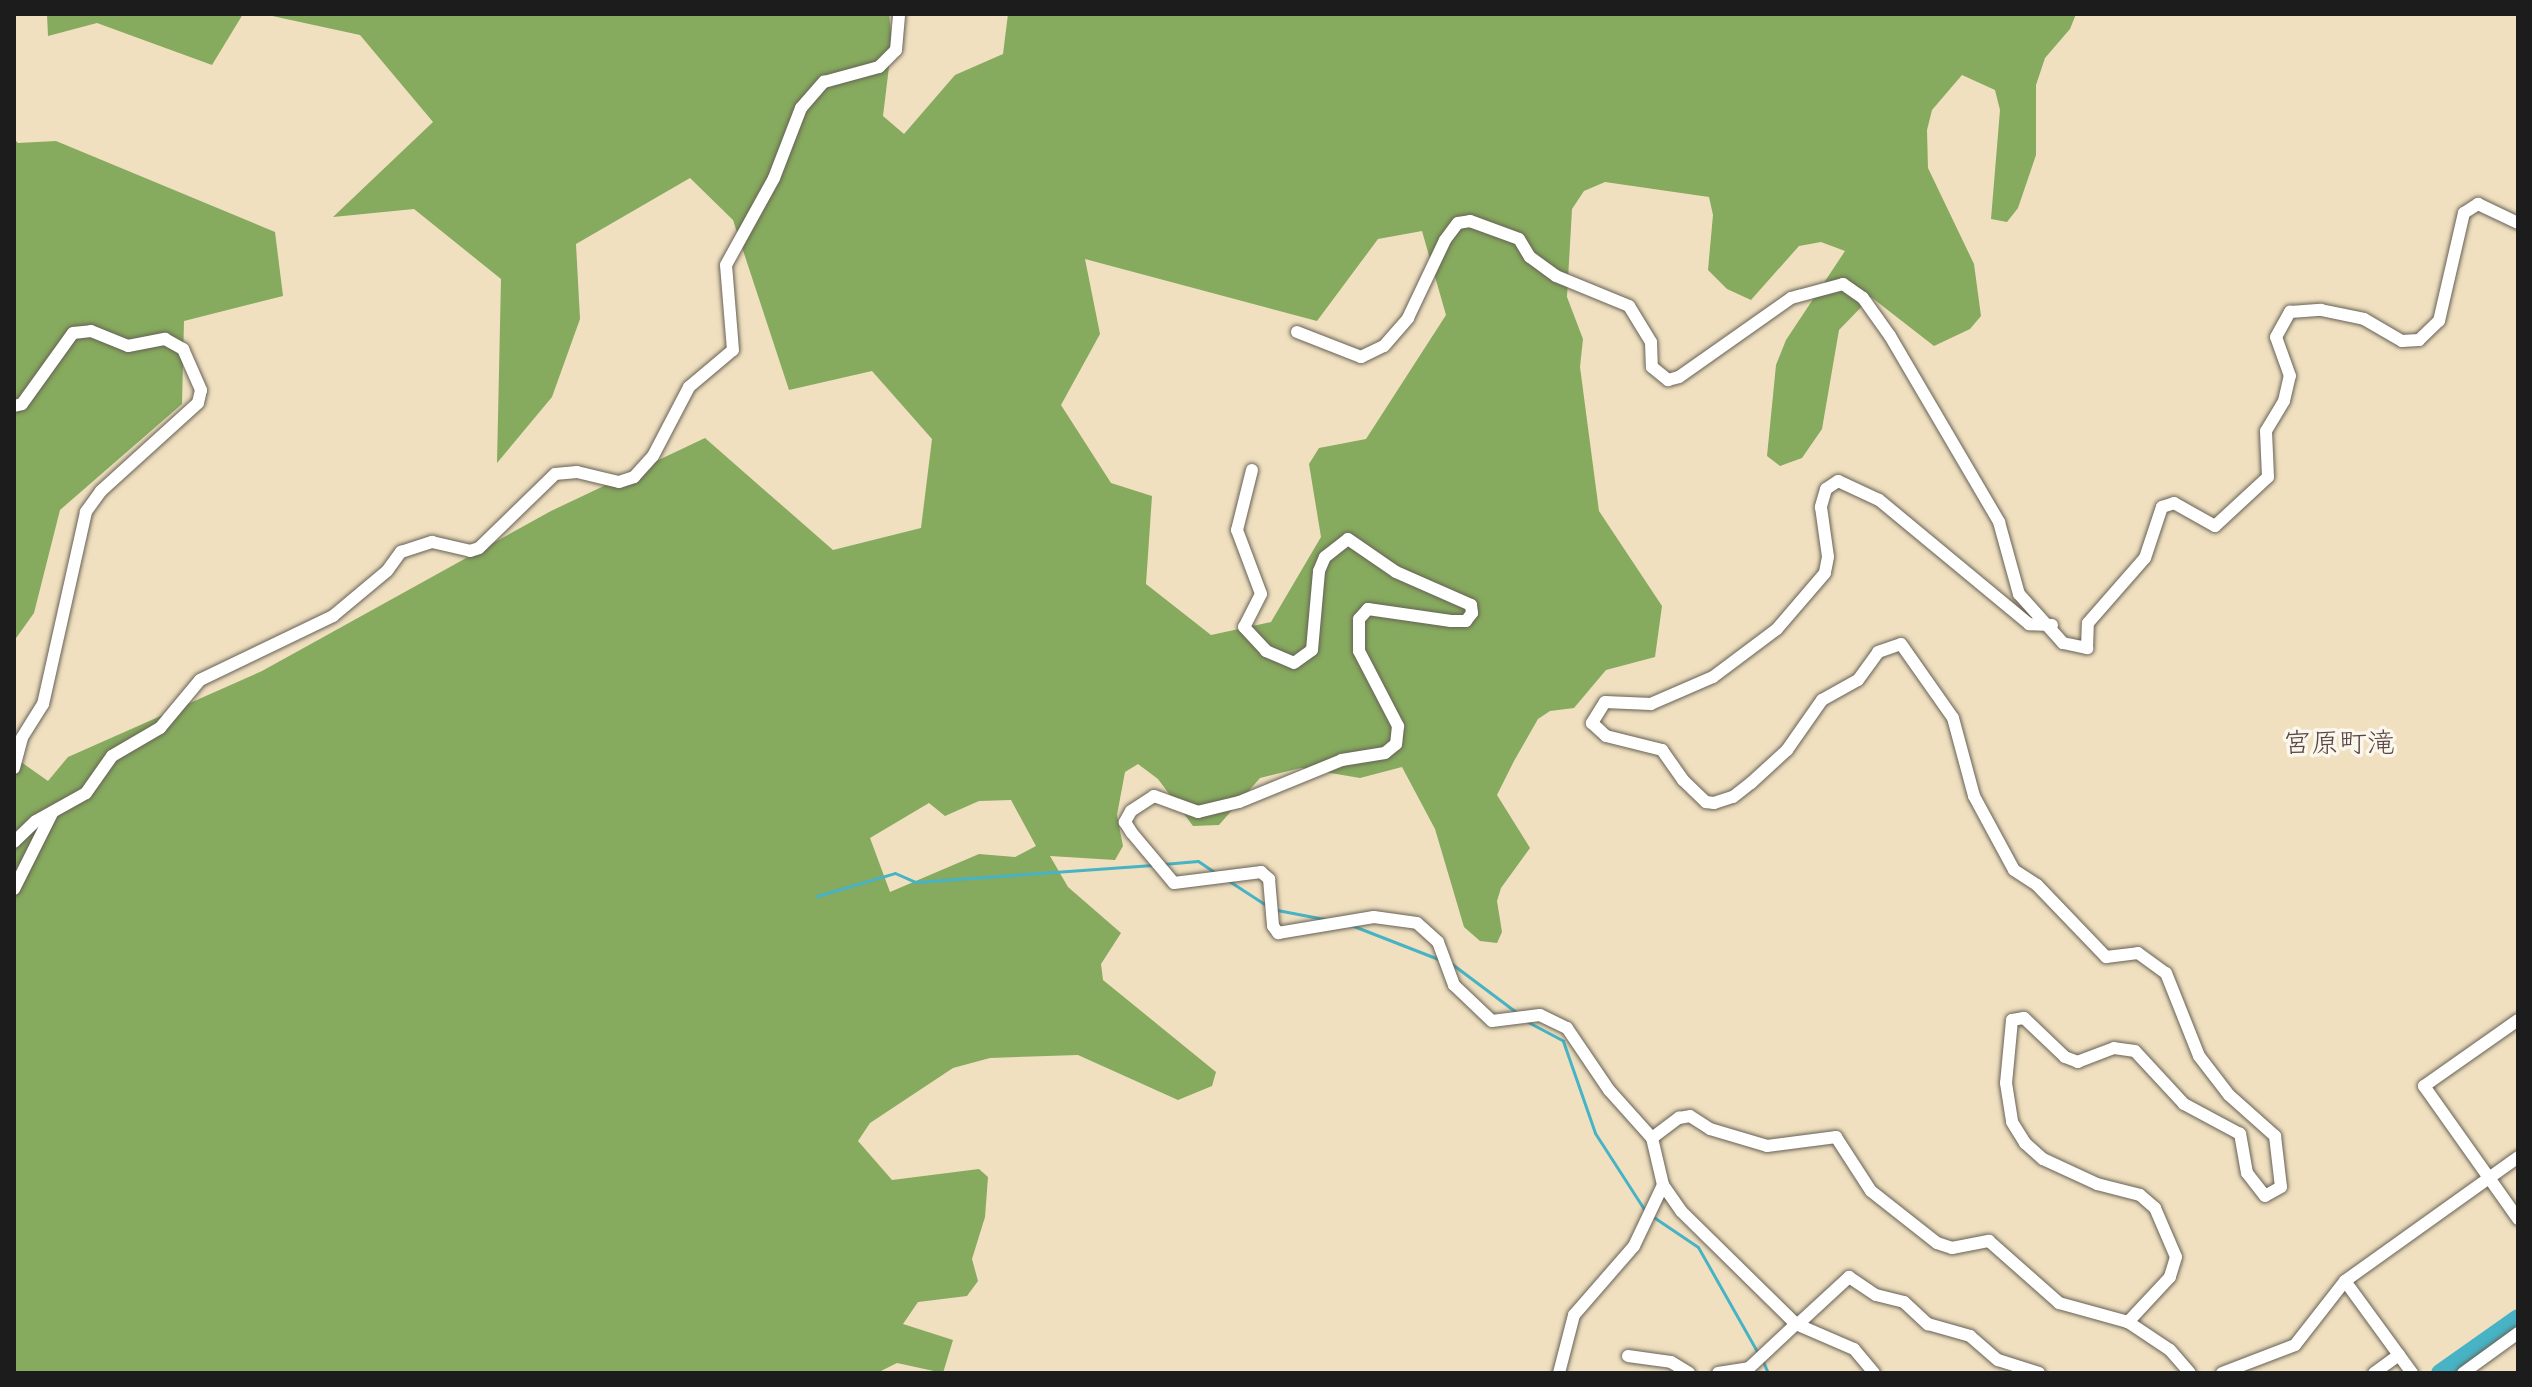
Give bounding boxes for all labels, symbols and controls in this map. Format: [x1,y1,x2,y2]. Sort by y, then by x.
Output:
district label: 宮原町滝 [2283,727,2395,761]

